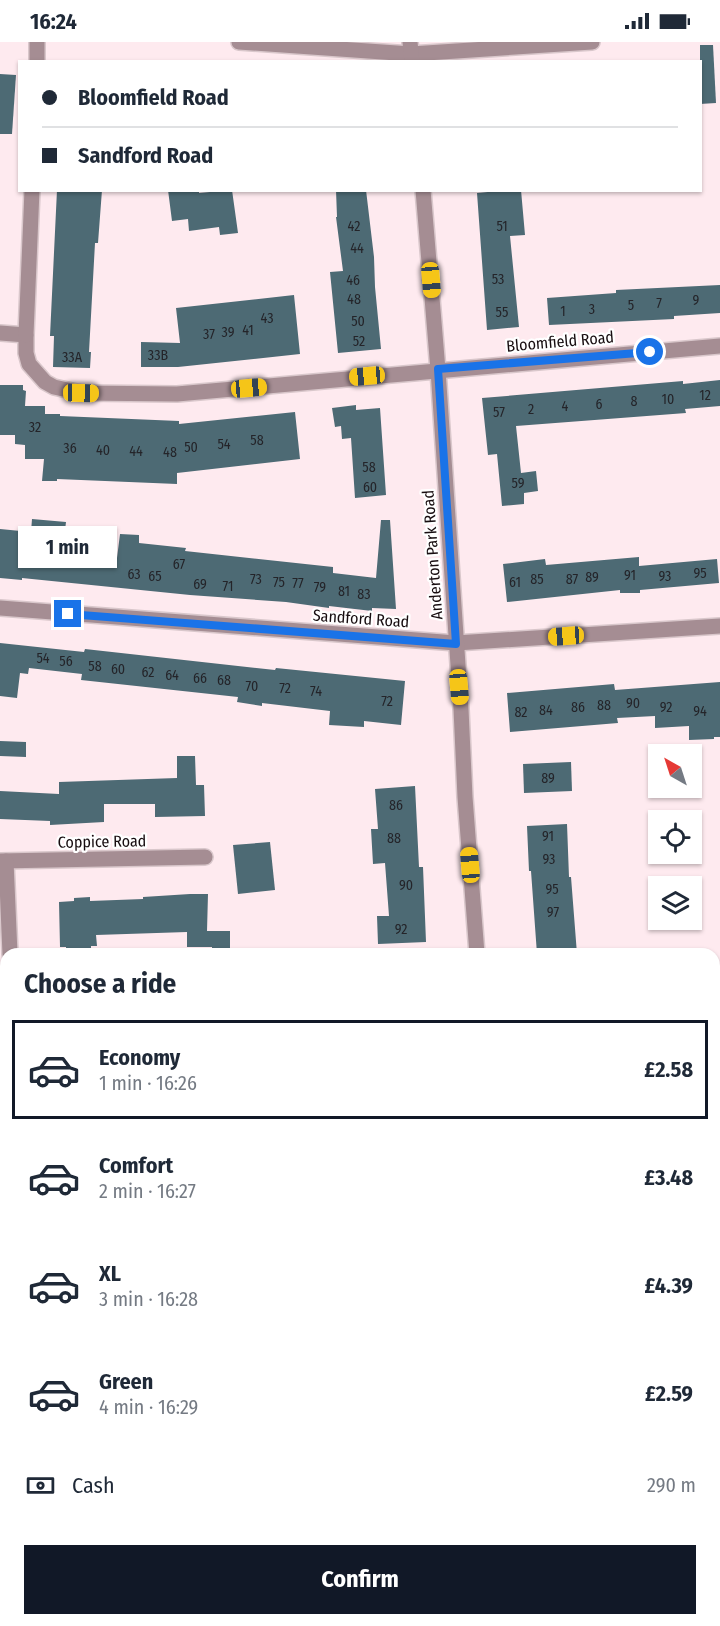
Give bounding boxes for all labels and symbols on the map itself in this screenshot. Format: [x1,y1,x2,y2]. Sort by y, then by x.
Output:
house number: 42 [348,218,360,235]
house number: 51 [496,218,508,235]
house number: 44 [350,240,364,257]
car [420,261,442,299]
house number: 53 [492,271,504,288]
house number: 46 [346,272,360,289]
house number: 48 [347,291,361,308]
house number: 9 [693,292,700,309]
house number: 7 [656,295,662,312]
house number: 5 [628,297,634,314]
house number: 3 [589,301,595,318]
house number: 1 [560,303,566,320]
house number: 55 [496,304,508,321]
house number: 43 [261,310,273,327]
house number: 50 [351,313,365,330]
house number: 41 [242,322,254,339]
house number: 39 [222,324,235,341]
house number: 37 [203,326,215,343]
street label: Bloomfield Road [505,327,615,356]
house number: 52 [353,333,365,350]
route start [636,338,663,365]
house number: 33B [148,347,168,364]
house number: 33A [62,349,83,366]
car [348,365,386,387]
car [230,377,268,399]
car [63,384,99,402]
house number: 12 [699,387,711,404]
house number: 10 [662,391,674,408]
house number: 8 [631,393,638,410]
house number: 6 [596,396,603,413]
house number: 4 [562,398,569,415]
house number: 2 [528,401,534,418]
house number: 57 [493,404,505,421]
house number: 32 [29,419,41,436]
house number: 58 [250,432,264,449]
house number: 54 [217,436,231,453]
house number: 50 [184,439,198,456]
house number: 36 [63,440,77,457]
house number: 40 [96,442,110,459]
house number: 44 [129,443,143,460]
house number: 48 [163,444,177,461]
house number: 58 [362,459,376,476]
house number: 59 [511,475,525,492]
house number: 60 [363,479,377,496]
street label: Anderton Park Road [418,490,447,620]
callout: 1 min [19,527,118,569]
house number: 67 [173,556,185,573]
house number: 95 [693,565,707,582]
house number: 63 [127,566,141,583]
house number: 91 [624,567,636,584]
house number: 65 [148,568,162,585]
house number: 93 [659,568,671,585]
house number: 89 [585,569,599,586]
house number: 73 [250,571,262,588]
house number: 85 [530,571,544,588]
house number: 87 [566,571,579,588]
house number: 75 [273,574,285,591]
house number: 61 [509,574,521,591]
house number: 77 [292,575,304,592]
house number: 69 [193,576,207,593]
house number: 71 [223,578,233,595]
house number: 79 [314,579,326,596]
house number: 81 [338,583,350,600]
house number: 83 [357,586,371,603]
route end [54,600,81,627]
street label: Sandford Road [312,606,410,631]
car [547,626,585,646]
house number: 54 [36,650,50,667]
house number: 56 [59,653,73,670]
house number: 58 [88,658,102,675]
house number: 60 [111,661,125,678]
house number: 62 [142,664,155,681]
house number: 64 [165,667,179,684]
car [448,668,470,706]
house number: 66 [193,670,207,687]
house number: 68 [217,672,231,689]
house number: 70 [246,678,258,695]
house number: 72 [279,680,291,697]
house number: 74 [310,683,322,700]
house number: 72 [381,693,393,710]
house number: 90 [626,695,640,712]
house number: 88 [597,697,611,714]
house number: 86 [571,699,585,716]
house number: 92 [660,699,672,716]
house number: 84 [539,702,553,719]
house number: 94 [693,703,707,720]
house number: 82 [514,704,528,721]
north arrow [648,744,702,798]
house number: 89 [541,770,555,787]
house number: 86 [389,797,403,814]
house number: 91 [542,828,554,845]
house number: 88 [387,830,401,847]
street label: Coppice Road [58,831,146,852]
car [459,846,481,884]
house number: 93 [543,851,555,868]
house number: 90 [399,877,413,894]
house number: 95 [545,881,559,898]
house number: 97 [547,904,559,921]
house number: 92 [395,921,407,938]

